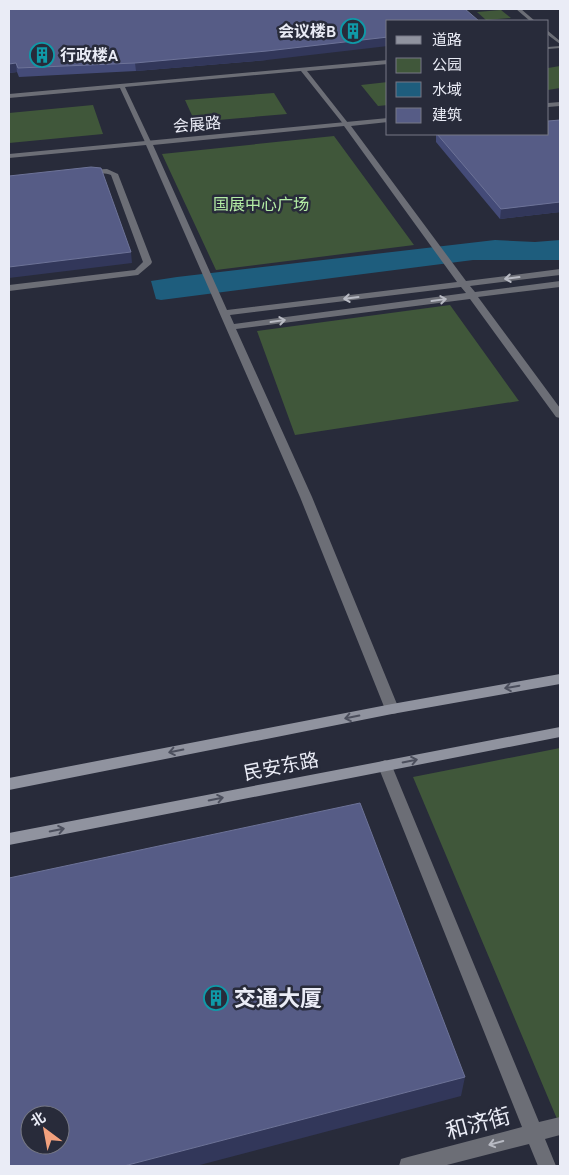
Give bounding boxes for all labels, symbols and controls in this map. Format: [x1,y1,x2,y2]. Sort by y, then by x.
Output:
building icon: 会议楼B [340,18,366,44]
legend [386,20,549,135]
place label: 会议楼B [278,22,336,41]
text: 道路 [432,31,462,49]
building icon: 行政楼A [29,42,55,68]
place label: 行政楼A [60,46,118,65]
text: 公园 [432,56,462,74]
text: 水域 [432,81,462,99]
text: 建筑 [432,106,462,124]
street label: 会展路 [172,113,222,136]
park label: 国展中心广场 [213,195,309,214]
one-way arrow [504,273,520,283]
one-way arrow [343,293,359,303]
one-way arrow [431,294,447,304]
one-way arrow [270,316,286,326]
one-way arrow [505,683,521,693]
one-way arrow [345,712,361,722]
one-way arrow [168,747,184,757]
street label: 民安东路 [242,748,321,785]
one-way arrow [402,756,418,766]
one-way arrow [208,794,224,803]
one-way arrow [48,824,64,834]
building icon: 交通大厦 [203,985,229,1011]
place label: 交通大厦 [234,985,322,1012]
street label: 和济街 [443,1102,514,1145]
north arrow [20,1105,70,1155]
text: 北 [27,1108,49,1130]
one-way arrow [489,1139,505,1148]

